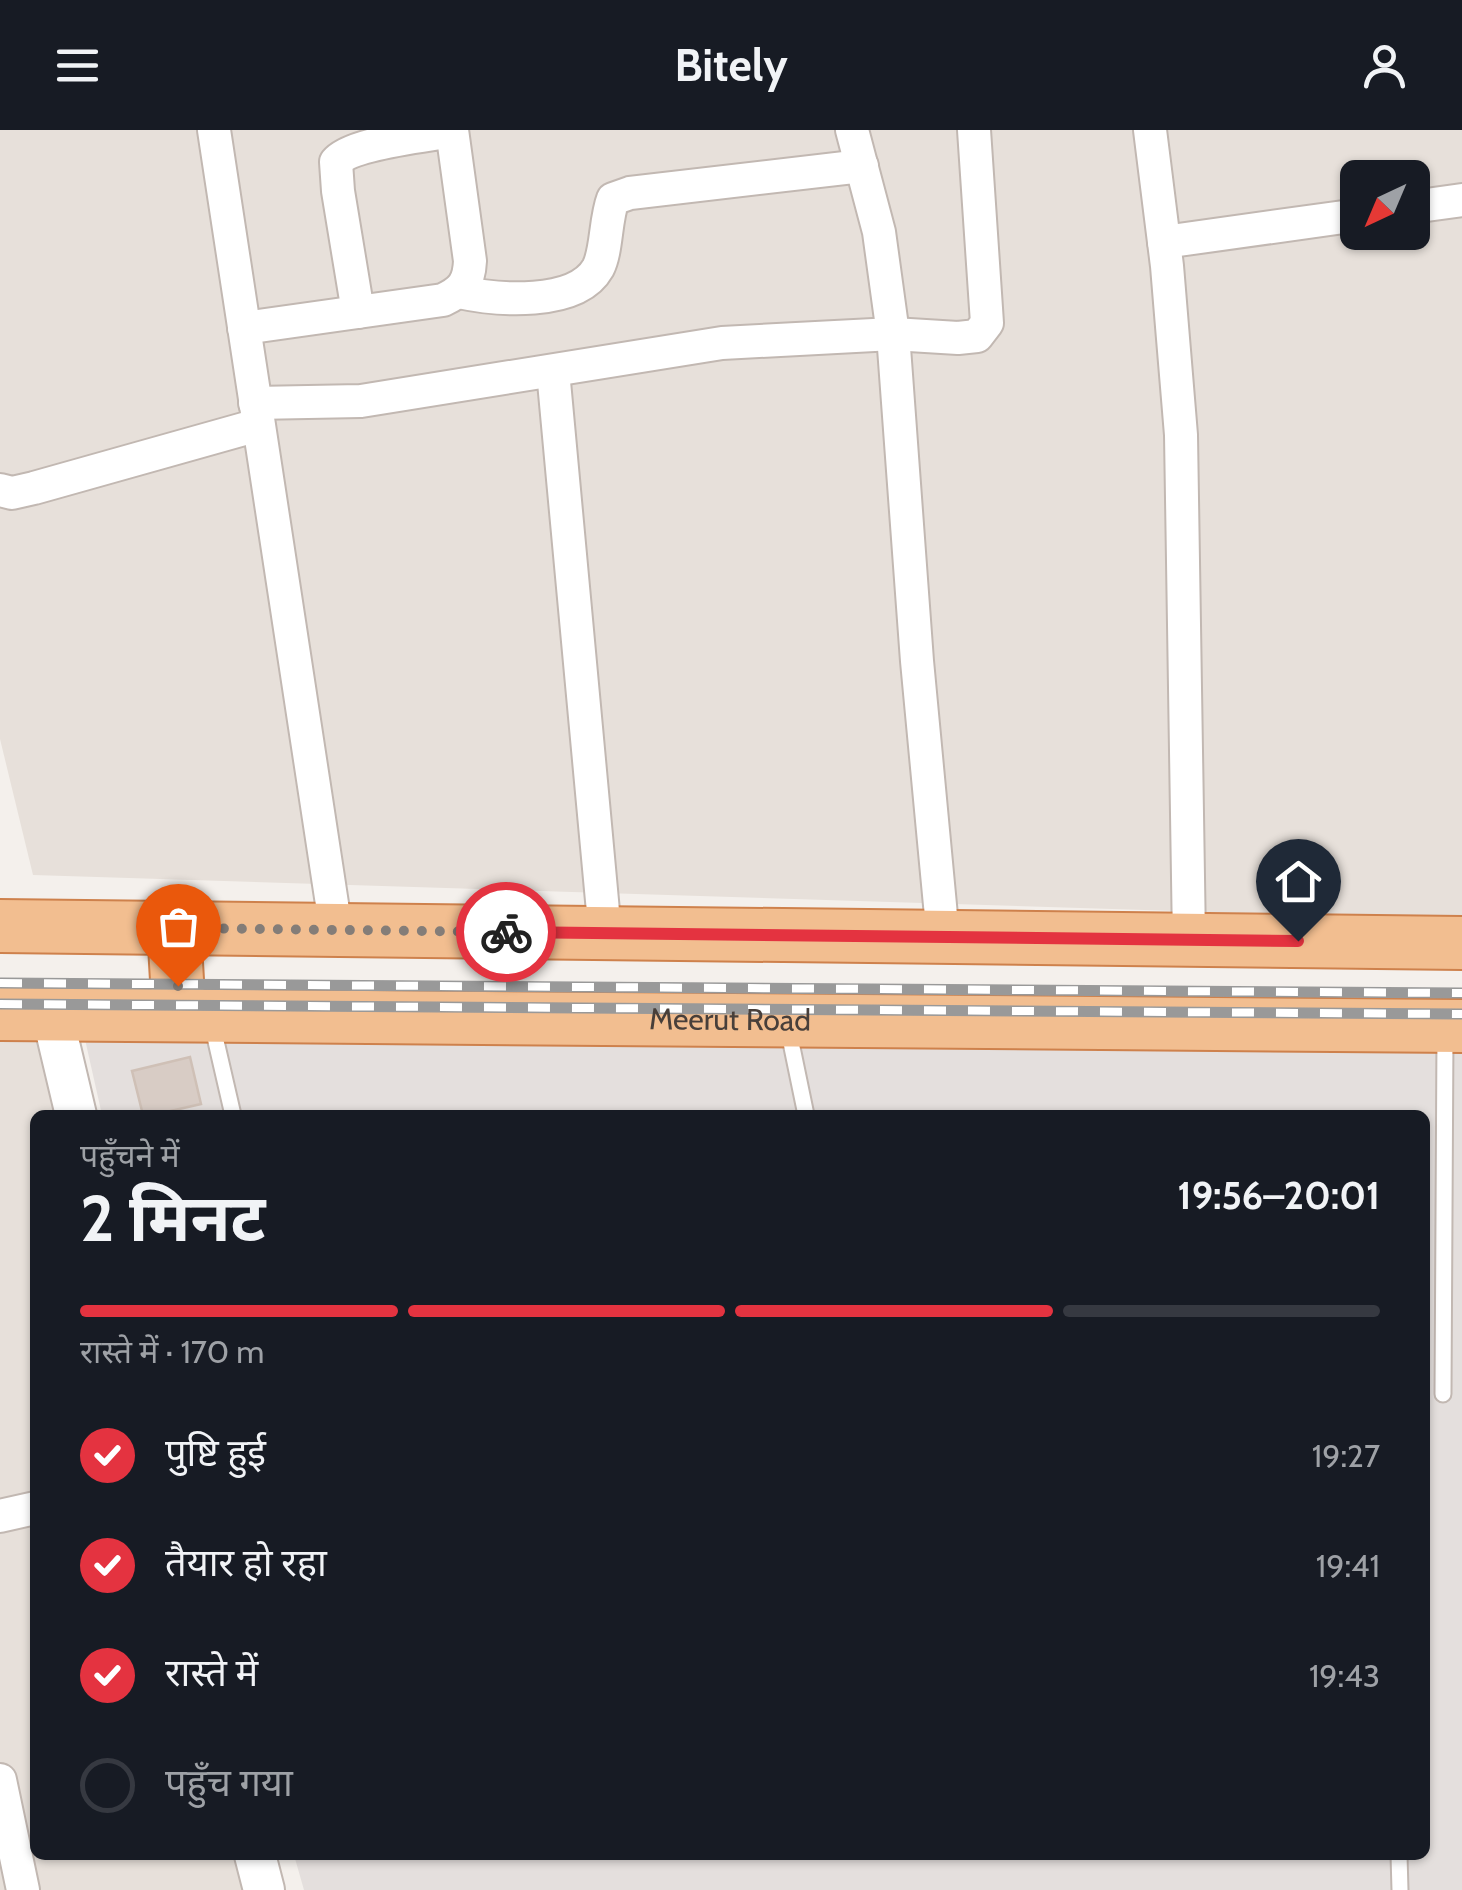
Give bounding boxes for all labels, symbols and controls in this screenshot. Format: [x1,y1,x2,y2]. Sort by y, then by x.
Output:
icon: menu [50,38,105,93]
text: Bitely [674,38,788,92]
icon: person [1357,38,1412,93]
north arrow [1340,160,1430,250]
map controls [1340,160,1430,250]
pin [1256,839,1341,942]
icon: home [1271,854,1326,909]
courier [456,882,556,982]
pin [136,884,221,987]
icon: bag [151,899,206,954]
icon: bike [479,905,534,960]
street label: Meerut Road [649,1000,811,1039]
text: पहुँचने में [80,1136,180,1175]
text: 19:56–20:01 [1178,1172,1380,1219]
text: 2 मिनट [80,1178,265,1257]
text: रास्ते में · 170 m [80,1332,264,1371]
icon: check [80,1428,135,1483]
text: पुष्टि हुई [165,1429,266,1476]
text: 19:27 [1312,1436,1380,1475]
icon: check [80,1538,135,1593]
text: तैयार हो रहा [165,1539,327,1586]
text: 19:41 [1316,1546,1380,1585]
icon: check [80,1648,135,1703]
text: रास्ते में [165,1649,258,1696]
text: 19:43 [1309,1656,1380,1695]
text: पहुँच गया [165,1759,293,1806]

